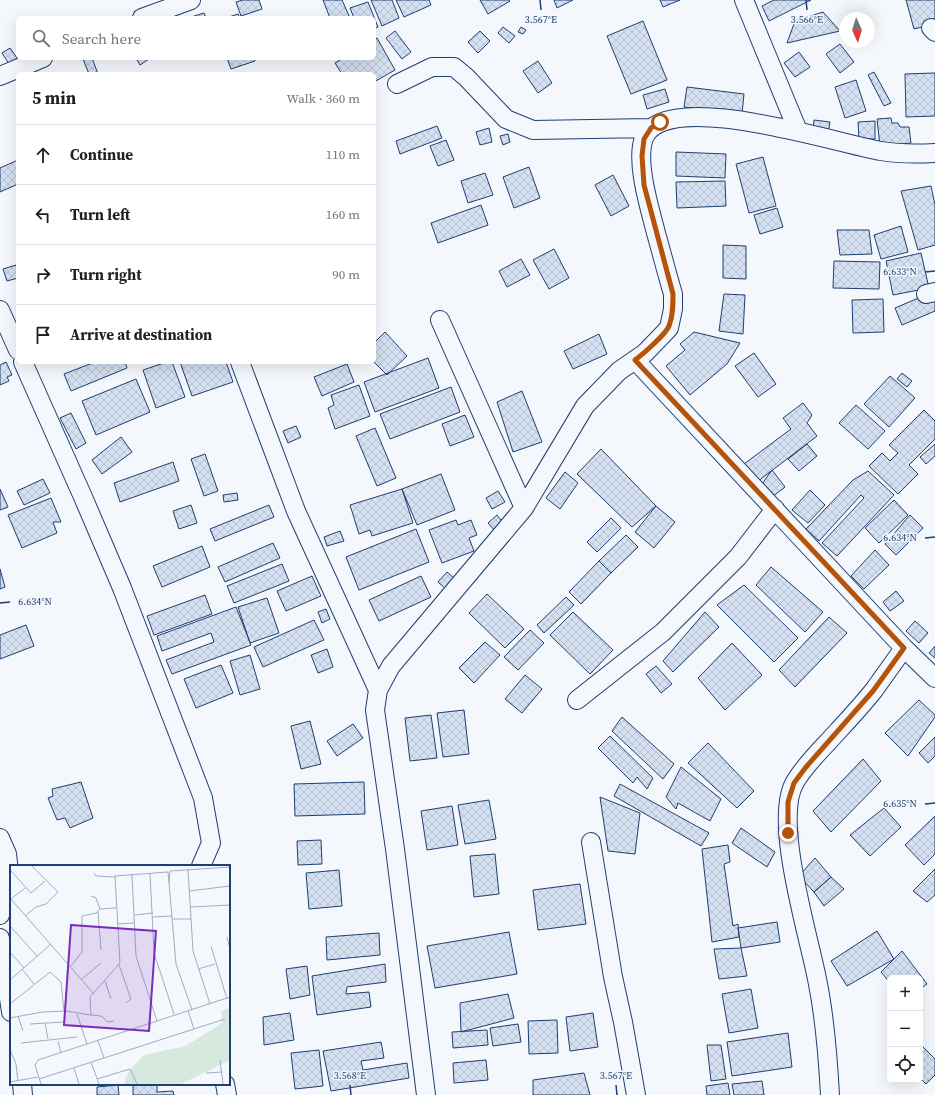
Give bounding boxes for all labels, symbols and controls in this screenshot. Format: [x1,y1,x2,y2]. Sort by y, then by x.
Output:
north arrow [839,12,875,48]
text: 3.567°E [525,13,557,26]
text: 3.566°E [791,13,823,26]
search box [16,16,376,60]
icon: search [30,27,52,49]
text: Search here [62,28,141,49]
text: 5 min [32,86,76,110]
text: Walk · 360 m [287,90,360,107]
route start [651,113,669,131]
icon: ahead [32,144,54,166]
text: Continue [70,144,133,165]
text: 110 m [326,146,360,163]
icon: left [32,204,54,226]
text: Turn left [70,204,130,225]
text: 160 m [326,206,360,223]
icon: right [32,264,54,286]
text: Turn right [70,264,142,285]
text: 6.633°N [883,265,917,278]
text: 90 m [332,266,360,283]
icon: arrive [32,324,54,346]
text: Arrive at destination [70,324,212,345]
text: 6.634°N [883,531,917,544]
text: 6.634°N [18,595,52,608]
text: 6.635°N [883,797,917,810]
route end [779,824,797,842]
inset map [10,865,230,1085]
map controls [887,975,923,1083]
button: + [887,975,923,1011]
button: − [887,1011,923,1047]
button: locate [887,1047,923,1083]
text: 3.568°E [334,1069,366,1082]
text: 3.567°E [600,1069,632,1082]

